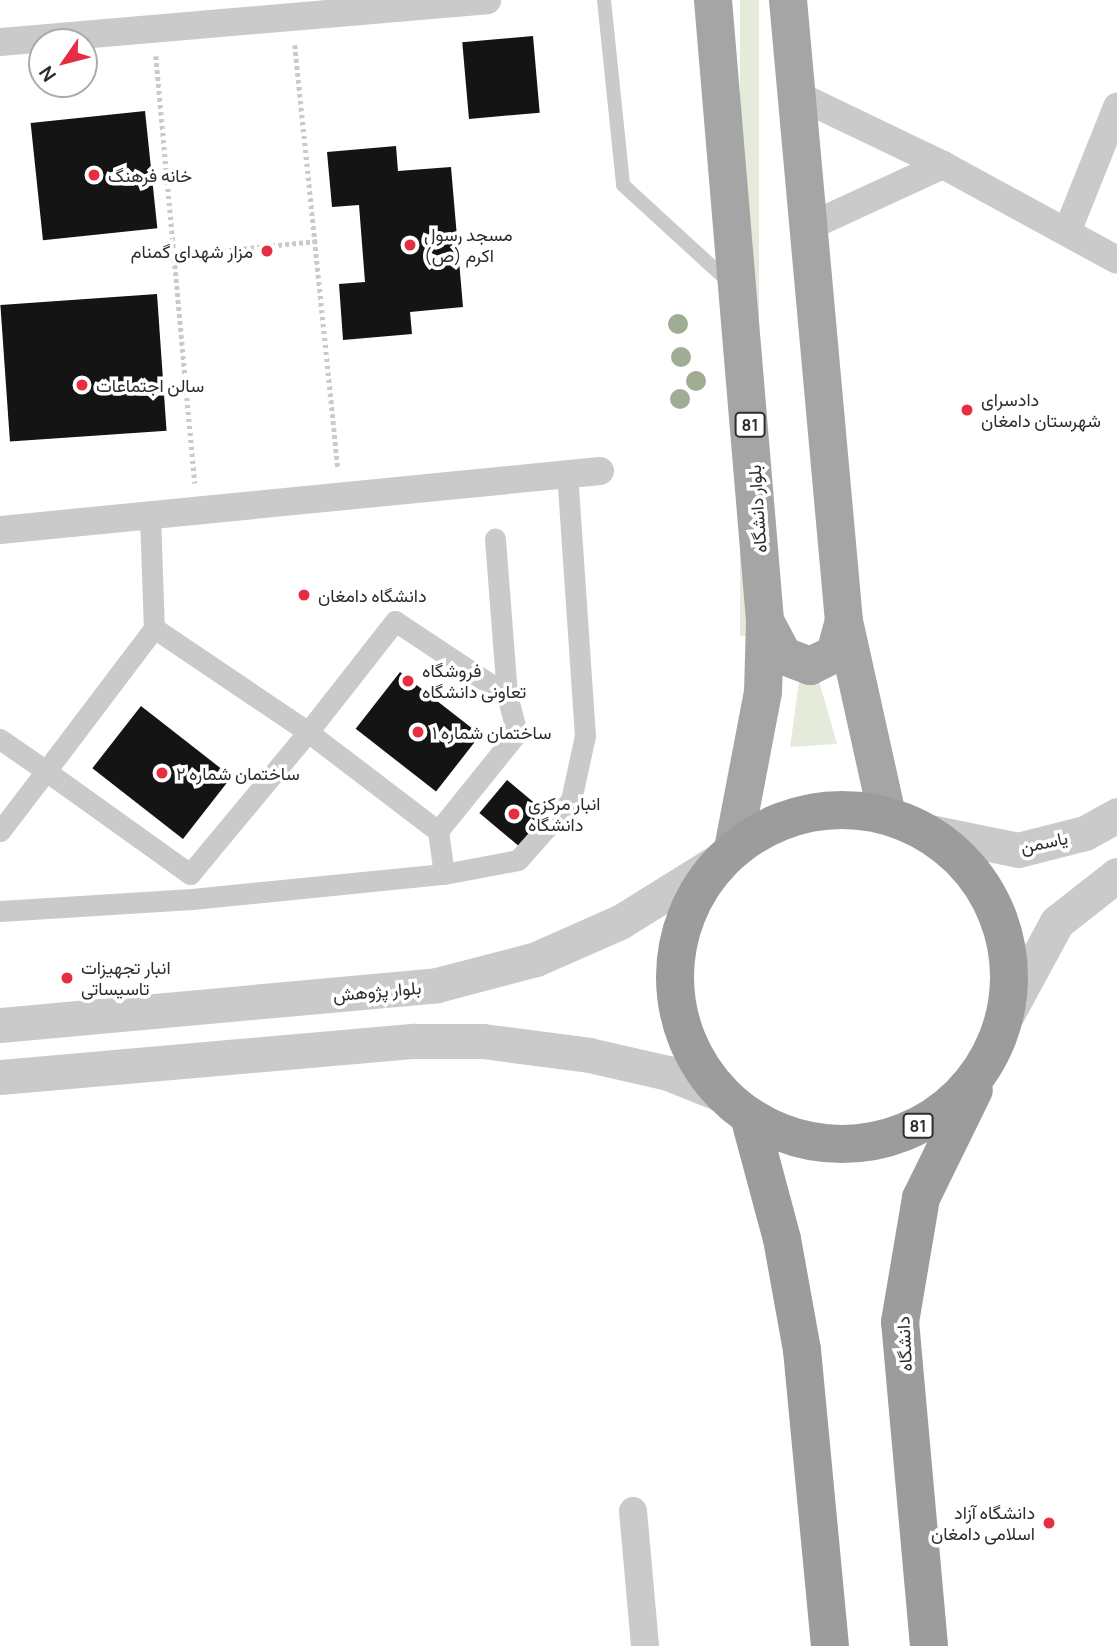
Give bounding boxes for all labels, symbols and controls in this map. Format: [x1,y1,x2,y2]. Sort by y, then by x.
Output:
north arrow [28,28,98,98]
text: N [33,61,62,87]
place label: خانه فرهنگ [108,164,192,186]
marker: خانه فرهنگ [86,167,102,183]
place label: مسجد رسول اکرم (ص) [424,224,513,266]
marker: مسجد رسول اکرم (ص) [402,237,418,253]
place label: مزار شهدای گمنام [131,240,253,262]
marker: مزار شهدای گمنام [259,243,275,259]
place label: سالن اجتماعات [96,374,204,396]
marker: سالن اجتماعات [74,377,90,393]
place label: دادسرای شهرستان دامغان [981,389,1101,432]
marker: دادسرای شهرستان دامغان [959,402,975,418]
road number: 81 [734,412,766,438]
street label: بلوار دانشگاه [743,464,771,554]
place label: دانشگاه دامغان [318,584,427,606]
marker: دانشگاه دامغان [296,587,312,603]
place label: فروشگاه تعاونی دانشگاه [422,660,526,702]
marker: فروشگاه تعاونی دانشگاه [400,673,416,689]
place label: ساختمان شماره ۱ [432,721,551,743]
marker: ساختمان شماره ۱ [410,724,426,740]
place label: ساختمان شماره ۲ [176,762,300,784]
marker: ساختمان شماره ۲ [154,765,170,781]
place label: انبار مرکزی دانشگاه [528,793,601,836]
marker: انبار مرکزی دانشگاه [506,806,522,822]
street label: یاسمن [1018,826,1070,858]
place label: انبار تجهیزات تاسیساتی [81,957,171,1000]
marker: انبار تجهیزات تاسیساتی [59,970,75,986]
street label: بلوار پژوهش [332,976,422,1006]
road number: 81 [902,1114,934,1138]
street label: دانشگاه [892,1316,916,1372]
place label: دانشگاه آزاد اسلامی دامغان [931,1502,1035,1544]
marker: دانشگاه آزاد اسلامی دامغان [1041,1515,1057,1531]

